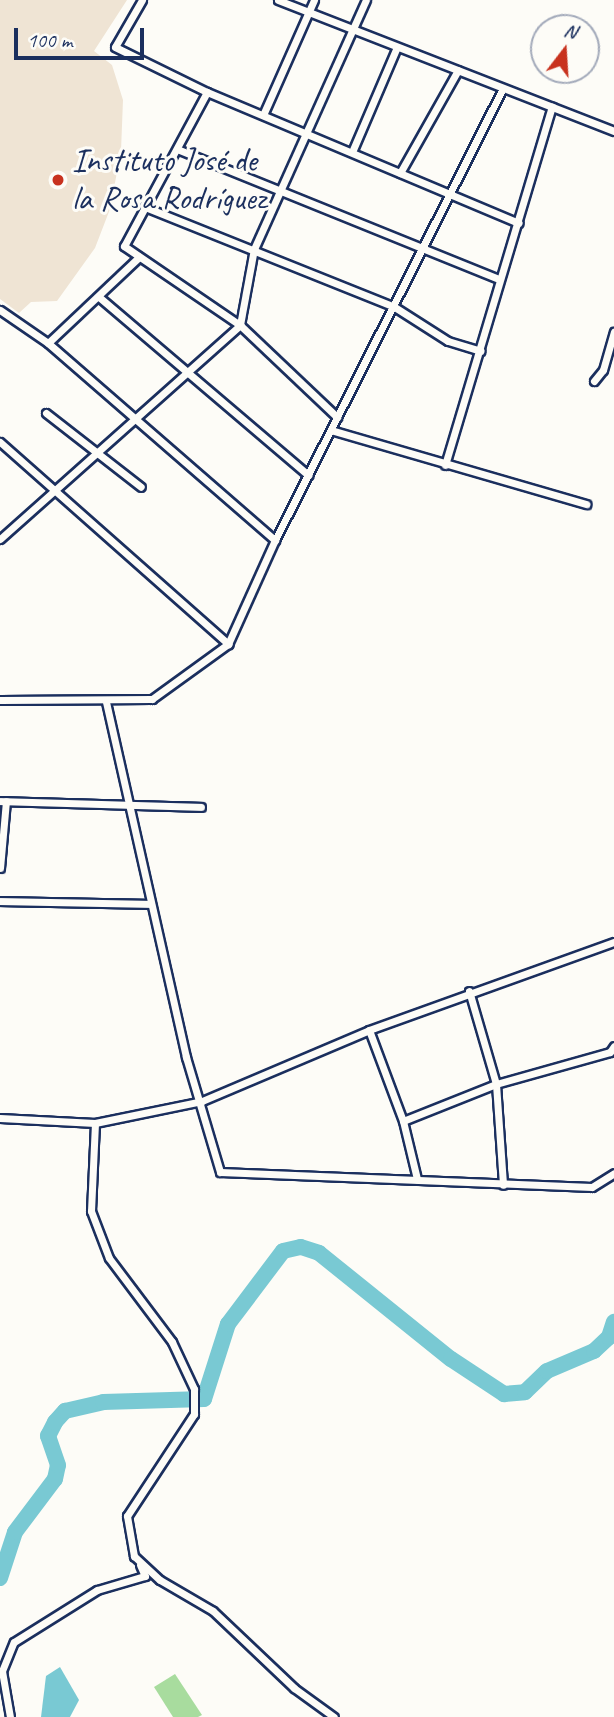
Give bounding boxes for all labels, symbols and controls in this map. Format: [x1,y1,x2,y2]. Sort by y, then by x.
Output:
scale bar [18,14,147,58]
north arrow [530,14,600,84]
text: N [561,18,580,44]
text: 100 m [27,27,72,53]
place label: Instituto José de la Rosa Rodríguez [72,141,267,219]
marker: Instituto José de la Rosa Rodríguez [50,172,66,188]

